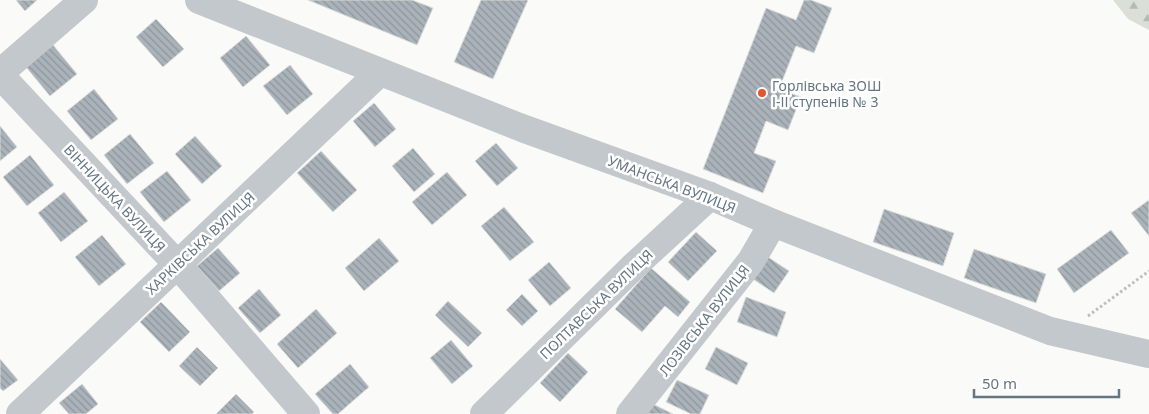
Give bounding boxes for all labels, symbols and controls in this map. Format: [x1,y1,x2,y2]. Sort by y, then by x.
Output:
place label: Горлівська ЗОШ І-ІІ ступенів № 3 [772,76,881,111]
marker: Горлівська ЗОШ І-ІІ ступенів № 3 [756,87,768,99]
street label: ВІННИЦЬКА ВУЛИЦЯ [60,140,170,256]
street label: УМАНСЬКА ВУЛИЦЯ [605,151,739,217]
street label: ХАРКІВСЬКА ВУЛИЦЯ [141,188,259,298]
street label: ПОЛТАВСЬКА ВУЛИЦЯ [535,245,657,363]
street label: ЛОЗІВСЬКА ВУЛИЦЯ [655,260,753,380]
scale bar [974,366,1119,398]
text: 50 m [982,373,1017,393]

